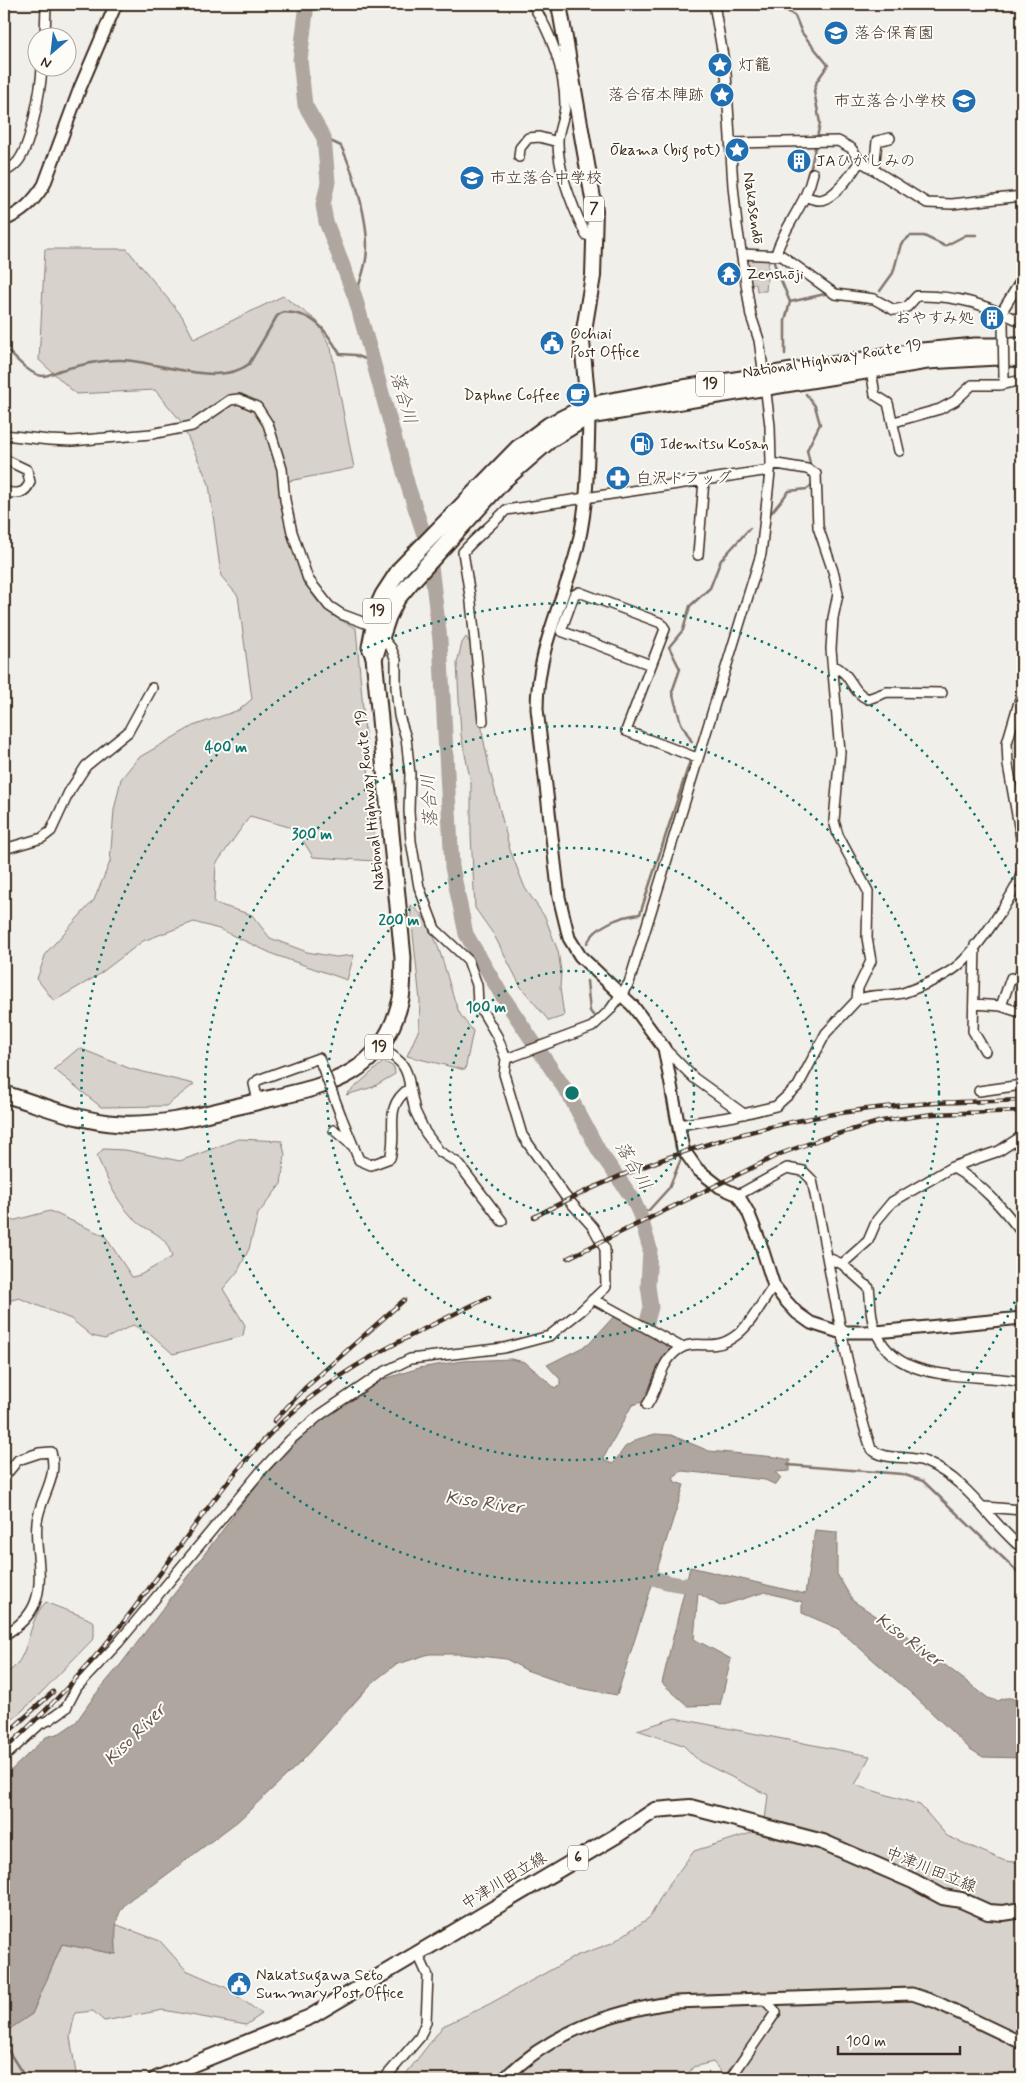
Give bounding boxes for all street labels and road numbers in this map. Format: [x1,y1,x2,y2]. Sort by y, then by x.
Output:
street label: Nakasendō [738,171,768,246]
road number: 7 [584,196,604,222]
street label: National Highway Route 19 [741,334,923,384]
road number: 19 [696,372,724,396]
road number: 19 [363,598,391,624]
street label: National Highway Route 19 [350,709,390,891]
road number: 19 [365,1034,393,1060]
street label: 中津川田立線 [883,1842,979,1898]
road number: 6 [568,1846,588,1870]
street label: 中津川田立線 [457,1847,551,1915]

